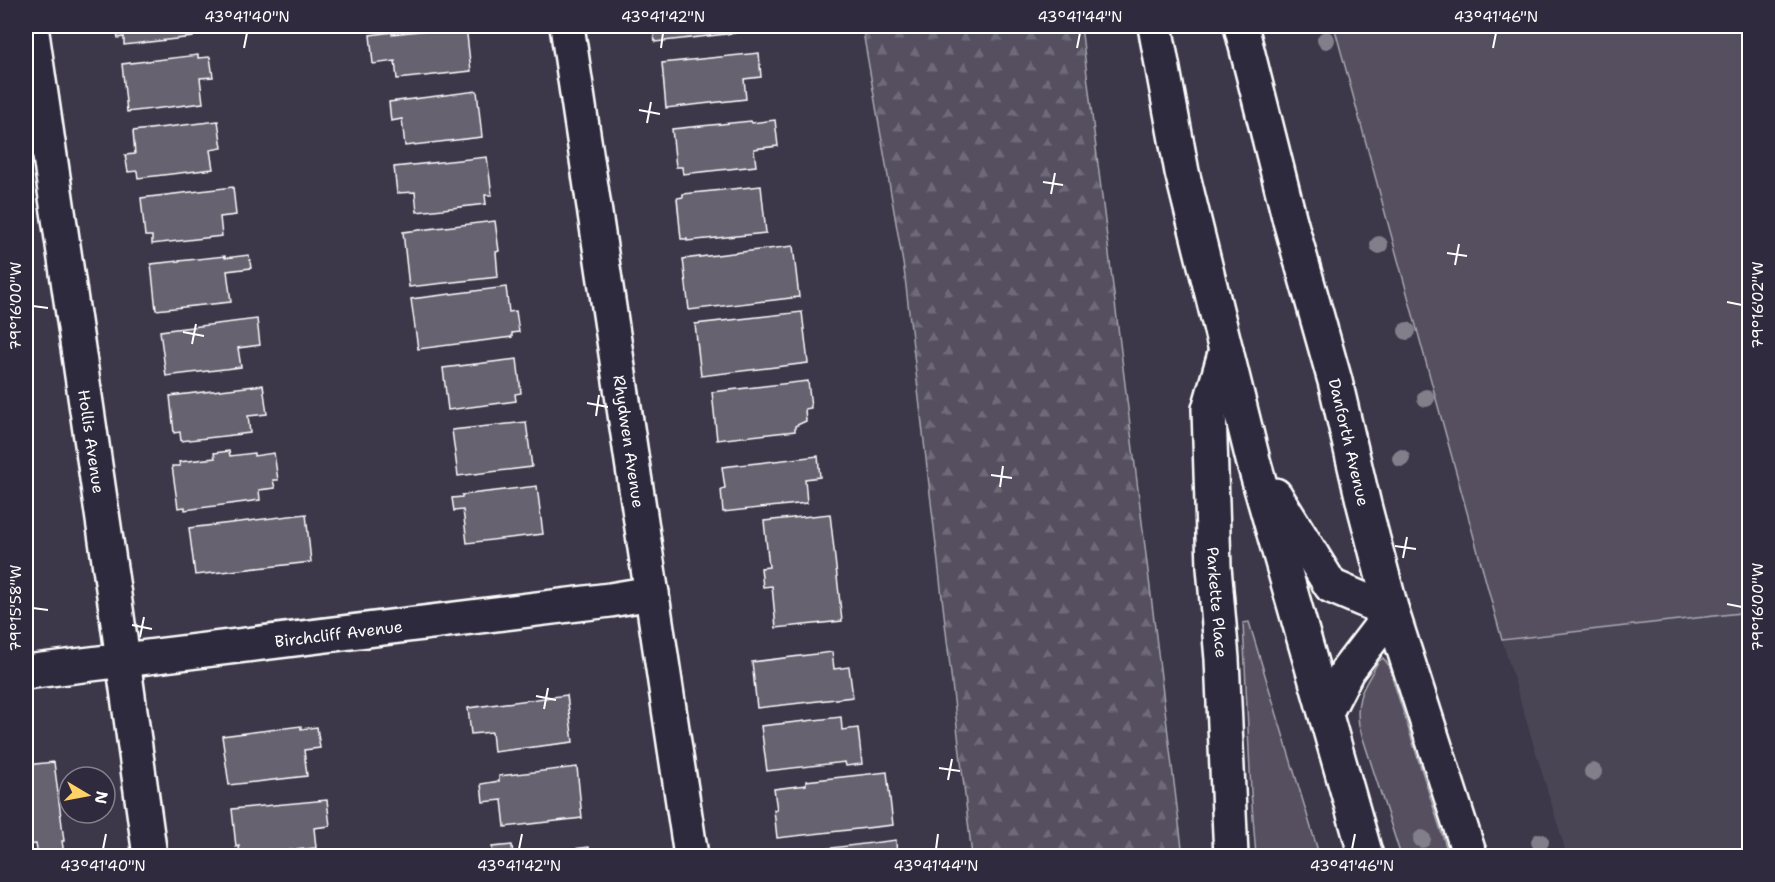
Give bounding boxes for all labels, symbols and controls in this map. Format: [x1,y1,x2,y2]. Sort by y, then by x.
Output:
text: 43°41'40"N [204,7,290,27]
text: 43°41'42"N [621,7,705,27]
text: 43°41'44"N [1038,7,1122,27]
text: 43°41'46"N [1454,7,1538,27]
text: 79°16'02"W [1748,261,1768,349]
text: 79°16'00"W [6,262,26,350]
street label: Rhydwen Avenue [609,373,649,509]
street label: Danforth Avenue [1324,376,1374,508]
street label: Hollis Avenue [74,388,110,495]
street label: Parkette Place [1203,547,1232,659]
text: 79°16'00"W [1748,563,1768,651]
text: 79°15'58"W [6,565,26,651]
street label: Birchcliff Avenue [273,615,404,652]
north arrow [57,765,117,825]
text: N [90,789,113,806]
text: 43°41'40"N [60,856,146,876]
text: 43°41'42"N [477,856,561,876]
text: 43°41'44"N [894,856,978,876]
text: 43°41'46"N [1310,856,1394,876]

